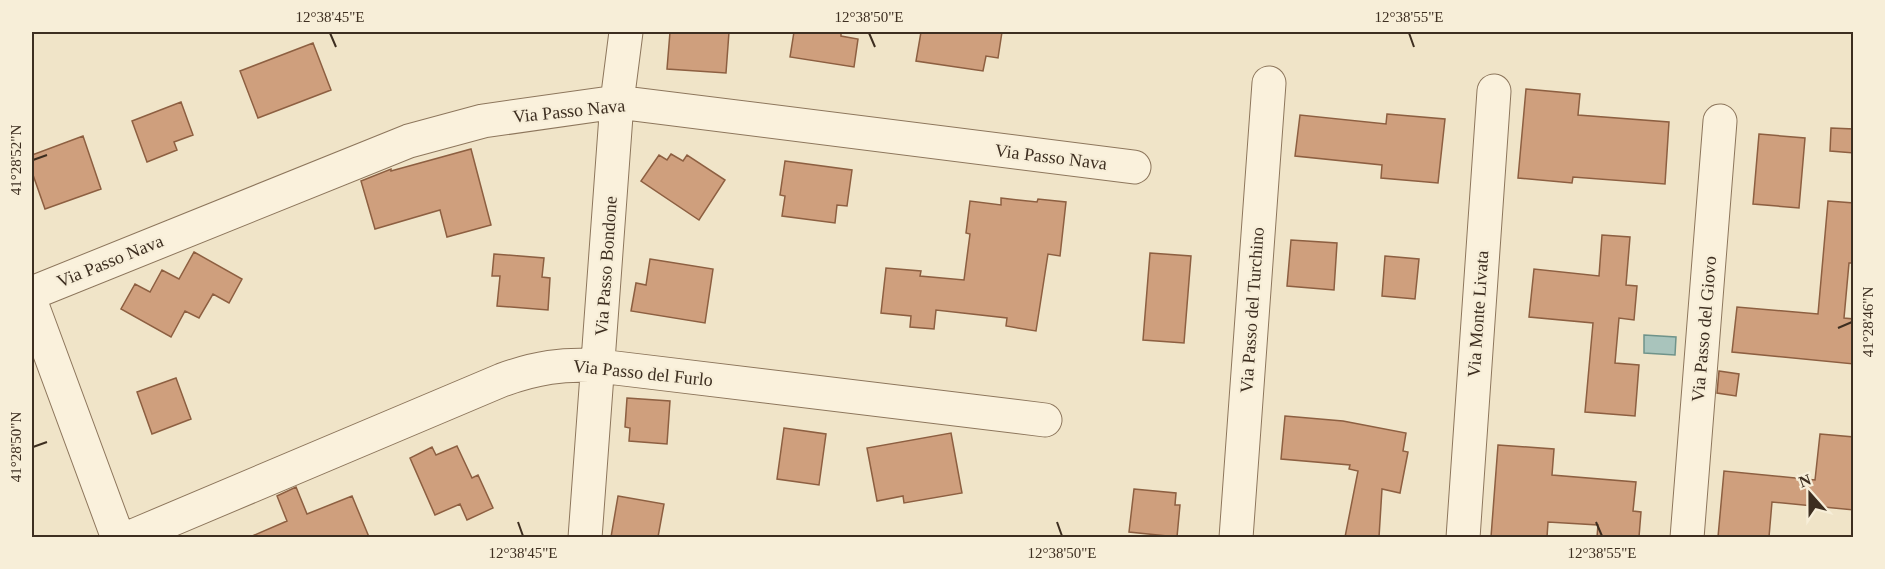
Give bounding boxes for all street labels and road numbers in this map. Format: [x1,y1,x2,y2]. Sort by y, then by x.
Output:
street label: Via Passo Nava [512,95,626,127]
street label: Via Passo Nava [994,140,1108,174]
street label: Via Passo Bondone [591,196,621,336]
street label: Via Passo del Turchino [1236,226,1268,394]
street label: Via Passo Nava [54,231,166,291]
street label: Via Monte Livata [1464,250,1492,378]
street label: Via Passo del Giovo [1688,255,1720,403]
street label: Via Passo del Furlo [572,356,714,390]

